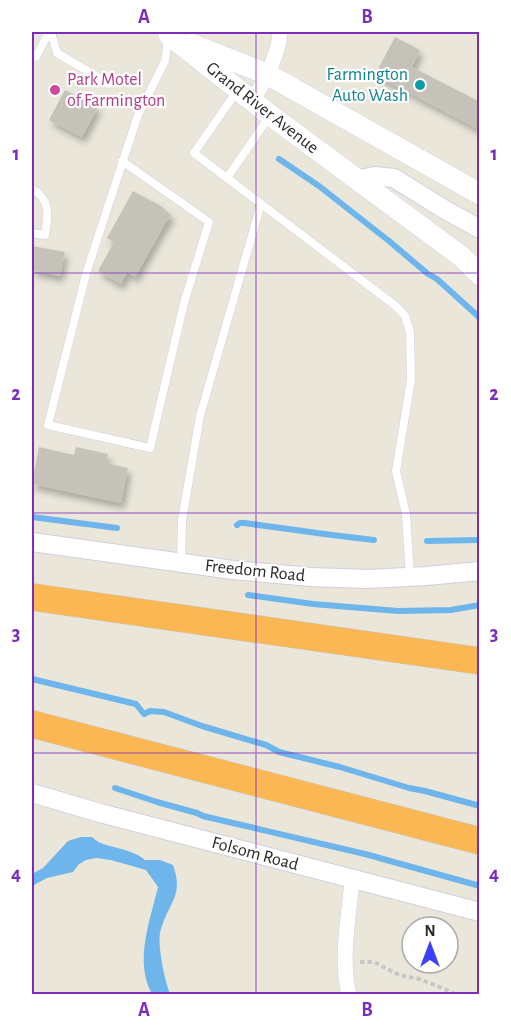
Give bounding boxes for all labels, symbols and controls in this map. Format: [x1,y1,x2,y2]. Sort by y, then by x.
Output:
text: A [138,7,150,27]
text: B [361,7,373,27]
street label: Grand River Avenue [202,59,322,157]
place label: Farmington Auto Wash [327,66,408,105]
place label: Park Motel of Farmington [67,71,165,110]
marker: Farmington Auto Wash [413,78,427,92]
marker: Park Motel of Farmington [48,83,62,97]
text: 1 [12,144,20,164]
text: 1 [490,144,498,164]
text: 2 [11,384,21,404]
text: 2 [489,384,499,404]
street label: Freedom Road [204,557,306,585]
text: 3 [12,624,20,644]
text: 3 [490,624,498,644]
street label: Folsom Road [210,834,300,874]
text: 4 [11,864,21,884]
text: 4 [489,864,499,884]
north arrow [400,915,460,975]
text: N [424,923,436,939]
text: A [138,1000,150,1020]
text: B [361,1000,373,1020]

